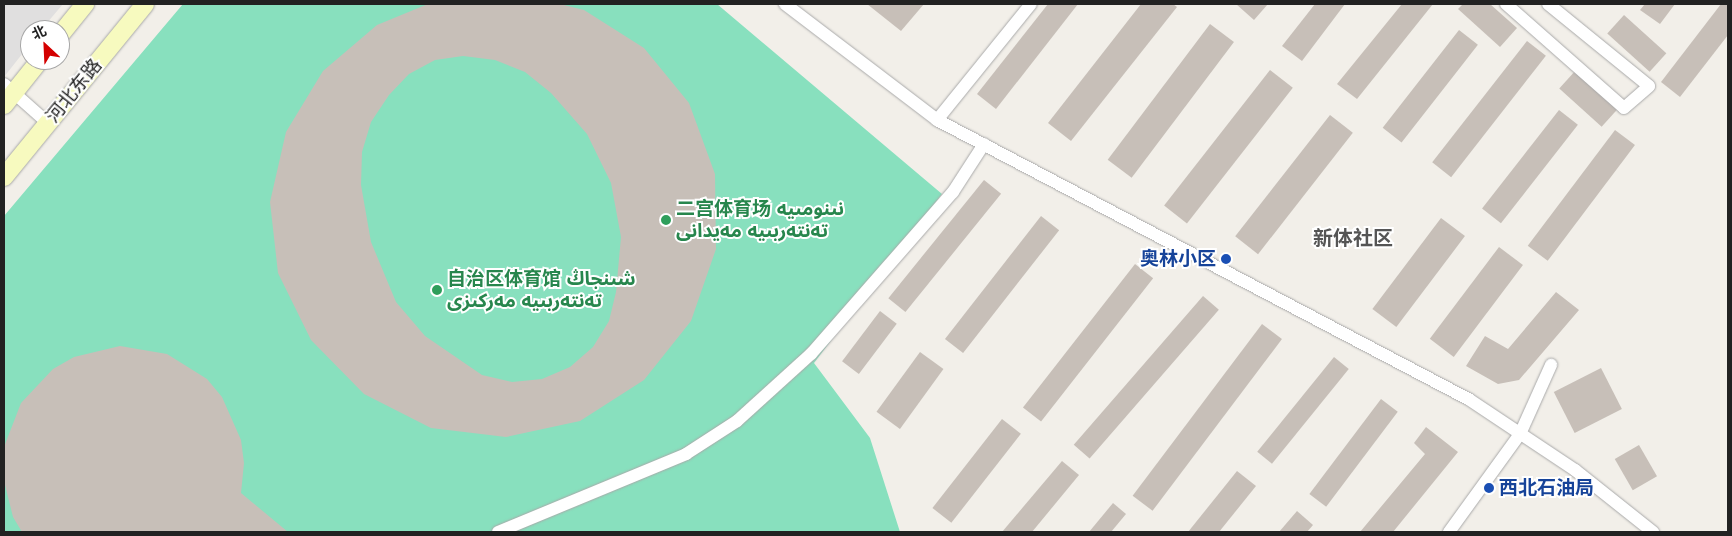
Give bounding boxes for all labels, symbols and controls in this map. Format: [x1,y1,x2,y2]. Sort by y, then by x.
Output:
north arrow [20,20,70,70]
text: 北 [29,20,50,44]
street label: 河北东路 [41,54,107,128]
place label: 二宫体育场 نىنومىيە تەنتەربىيە مەيدانى [676,198,844,242]
marker: 二宫体育场 نىنومىيە تەنتەربىيە مەيدانى [660,214,672,226]
district label: 新体社区 [1313,226,1393,250]
place label: 奥林小区 [1140,248,1216,270]
marker: 奥林小区 [1220,253,1232,265]
place label: 自治区体育馆 شىنجاڭ تەنتەربىيە مەركىزى [447,268,635,312]
marker: 自治区体育馆 شىنجاڭ تەنتەربىيە مەركىزى [431,284,443,296]
place label: 西北石油局 [1499,477,1594,499]
marker: 西北石油局 [1483,482,1495,494]

